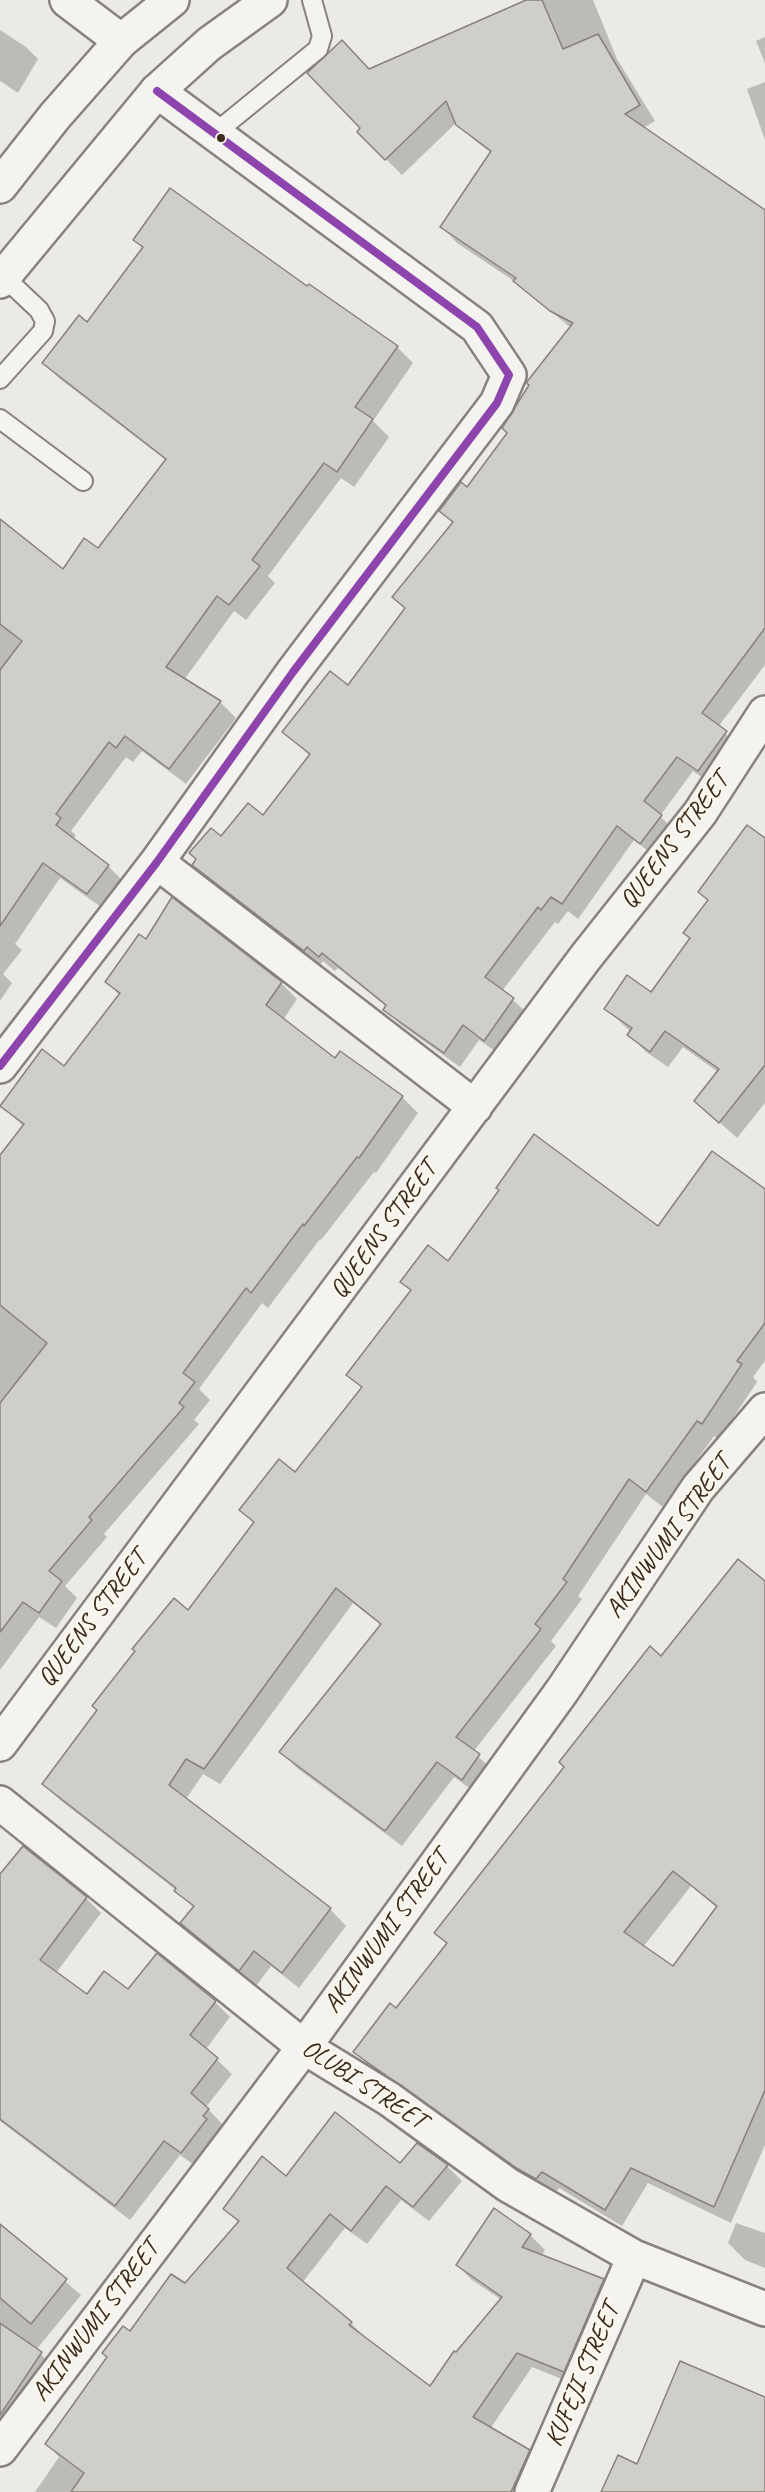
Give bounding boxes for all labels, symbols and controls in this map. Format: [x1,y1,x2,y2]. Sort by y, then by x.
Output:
unlabelled marker [215,132,227,144]
street label: QUEENS STREET [614,767,736,915]
street label: QUEENS STREET [324,1155,444,1305]
street label: AKINWUMI STREET [599,1450,739,1624]
street label: QUEENS STREET [32,1545,154,1693]
street label: AKINWUMI STREET [317,1845,457,2019]
street label: OLUBI STREET [296,2033,432,2137]
street label: AKINWUMI STREET [25,2234,167,2408]
street label: KUFEJI STREET [539,2299,627,2451]

